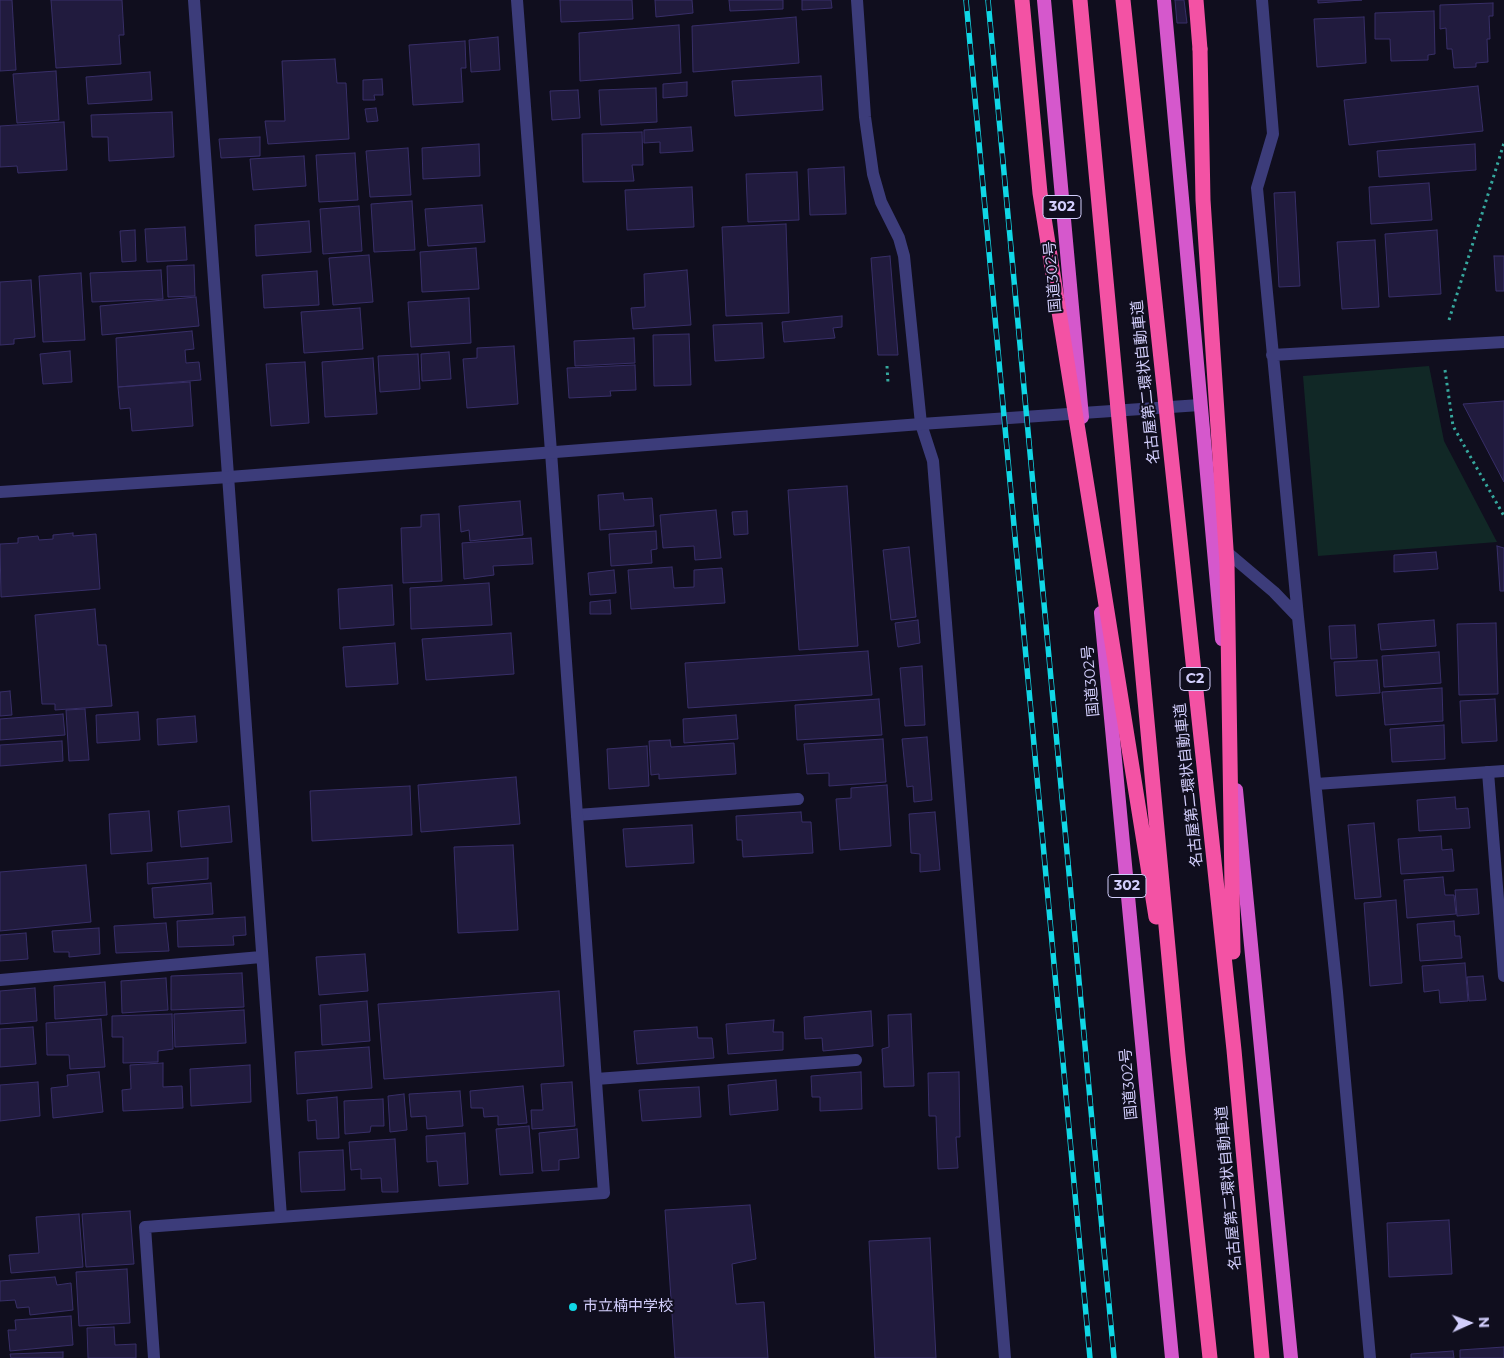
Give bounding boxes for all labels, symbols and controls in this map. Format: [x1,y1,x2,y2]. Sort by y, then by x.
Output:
road number: 302 [1043,196,1081,218]
street label: 国道302号 [1041,240,1065,314]
street label: 名古屋第二環状自動車道 [1128,299,1164,465]
street label: 国道302号 [1079,644,1103,718]
road number: C2 [1180,668,1210,691]
street label: 名古屋第二環状自動車道 [1171,702,1207,868]
road number: 302 [1108,874,1146,898]
street label: 国道302号 [1117,1047,1141,1121]
street label: 名古屋第二環状自動車道 [1213,1105,1245,1271]
place label: 市立楠中学校 [583,1298,673,1316]
north arrow [1444,1298,1494,1348]
marker: 市立楠中学校 [567,1301,579,1313]
text: N [1475,1317,1493,1328]

